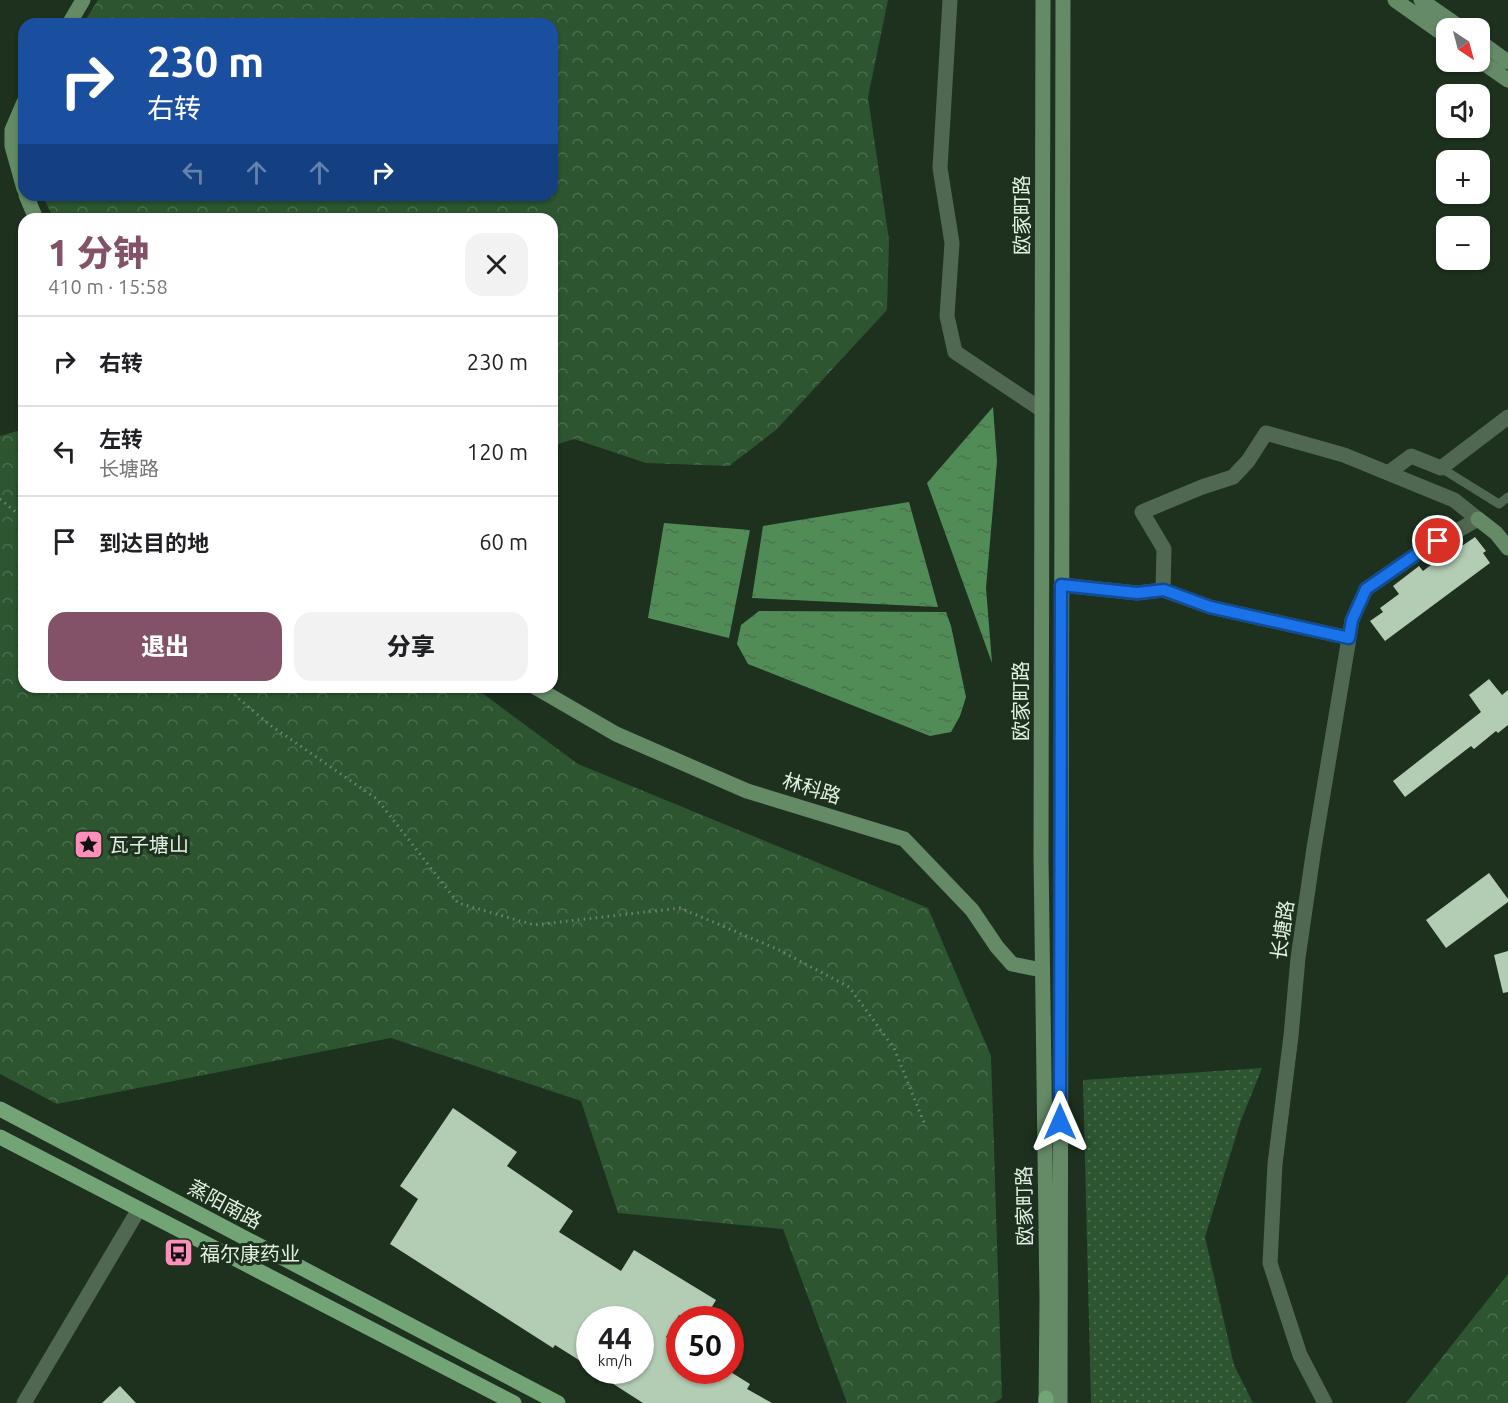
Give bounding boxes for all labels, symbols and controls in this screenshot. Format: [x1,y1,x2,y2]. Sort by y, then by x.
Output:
north arrow [1436,18,1490,72]
map controls [1436,18,1490,270]
text: 230 m [147,38,264,85]
icon: right [48,42,126,120]
button: sound [1436,84,1490,138]
text: 右转 [147,93,201,123]
button: + [1436,150,1490,204]
icon: left [177,156,210,189]
icon: ahead [240,156,273,189]
icon: ahead [303,156,336,189]
icon: right [366,156,399,189]
street label: 欧家町路 [1010,175,1033,255]
button: − [1436,216,1490,270]
text: 1 分钟 [48,232,149,273]
button: close [465,233,528,296]
text: 410 m · 15:58 [48,275,168,298]
icon: right [48,345,81,378]
text: 230 m [467,349,528,374]
text: 右转 [99,350,143,375]
text: 左转 [99,426,143,451]
icon: left [48,435,81,468]
text: 120 m [467,439,528,464]
text: 长塘路 [99,457,159,480]
pin [1412,515,1463,566]
icon: arrive [1421,524,1454,557]
icon: arrive [48,525,81,558]
text: 60 m [479,529,528,554]
text: 到达目的地 [99,530,209,555]
button: 退出 [48,612,282,681]
button: 分享 [294,612,528,681]
street label: 欧家町路 [1009,661,1032,741]
street label: 林科路 [780,768,844,808]
place icon: 瓦子塘山 [72,828,104,860]
place label: 瓦子塘山 [109,833,189,856]
street label: 长塘路 [1266,899,1298,961]
position arrow [1028,1090,1092,1154]
street label: 欧家町路 [1012,1166,1036,1246]
street label: 蒸阳南路 [184,1175,266,1233]
bus stop icon: 福尔康药业 [163,1237,195,1269]
place label: 福尔康药业 [200,1242,300,1265]
speed limit sign: 50 [666,1306,744,1384]
text: 44 [598,1321,632,1355]
text: km/h [598,1352,632,1369]

